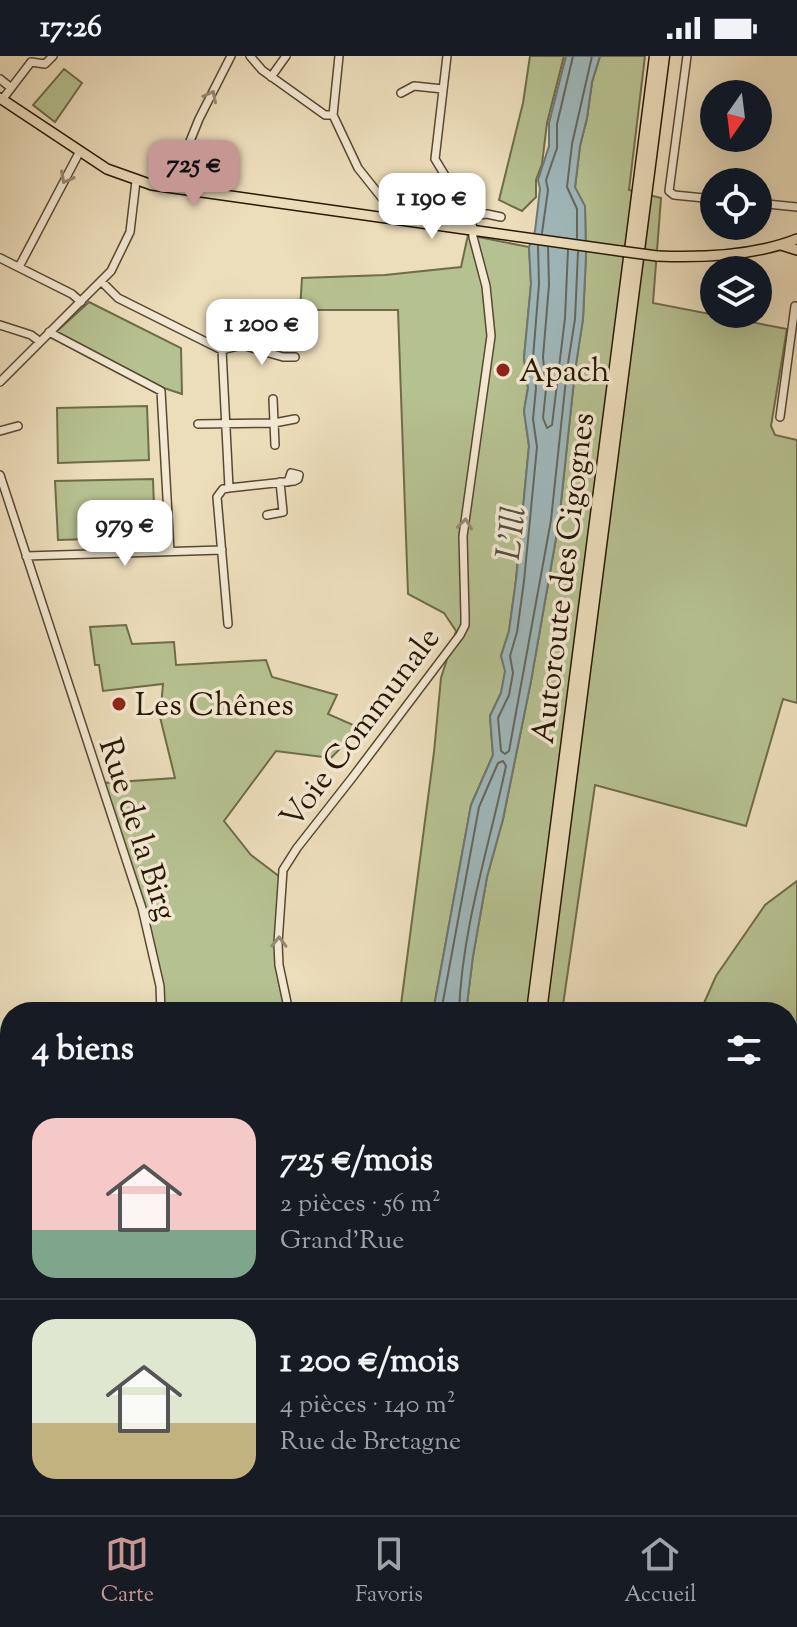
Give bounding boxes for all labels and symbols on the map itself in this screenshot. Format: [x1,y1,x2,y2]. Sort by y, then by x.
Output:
north arrow [700,80,772,152]
one-way arrow [201,89,216,104]
pin: 725 € [138,140,250,208]
one-way arrow [60,170,75,185]
pin: 1 190 € [358,173,506,241]
pin: 1 200 € [188,299,336,367]
place label: Apach [519,350,610,396]
marker: Apach [494,361,512,379]
street label: Autoroute des Cigognes [522,410,608,747]
pin: 979 € [69,500,181,568]
water label: L'Ill [486,504,541,563]
one-way arrow [456,517,473,530]
street label: Voie Communale [270,619,452,839]
place label: Les Chênes [135,684,294,730]
marker: Les Chênes [110,695,128,713]
street label: Rue de la Birg [85,733,187,927]
one-way arrow [270,935,288,948]

